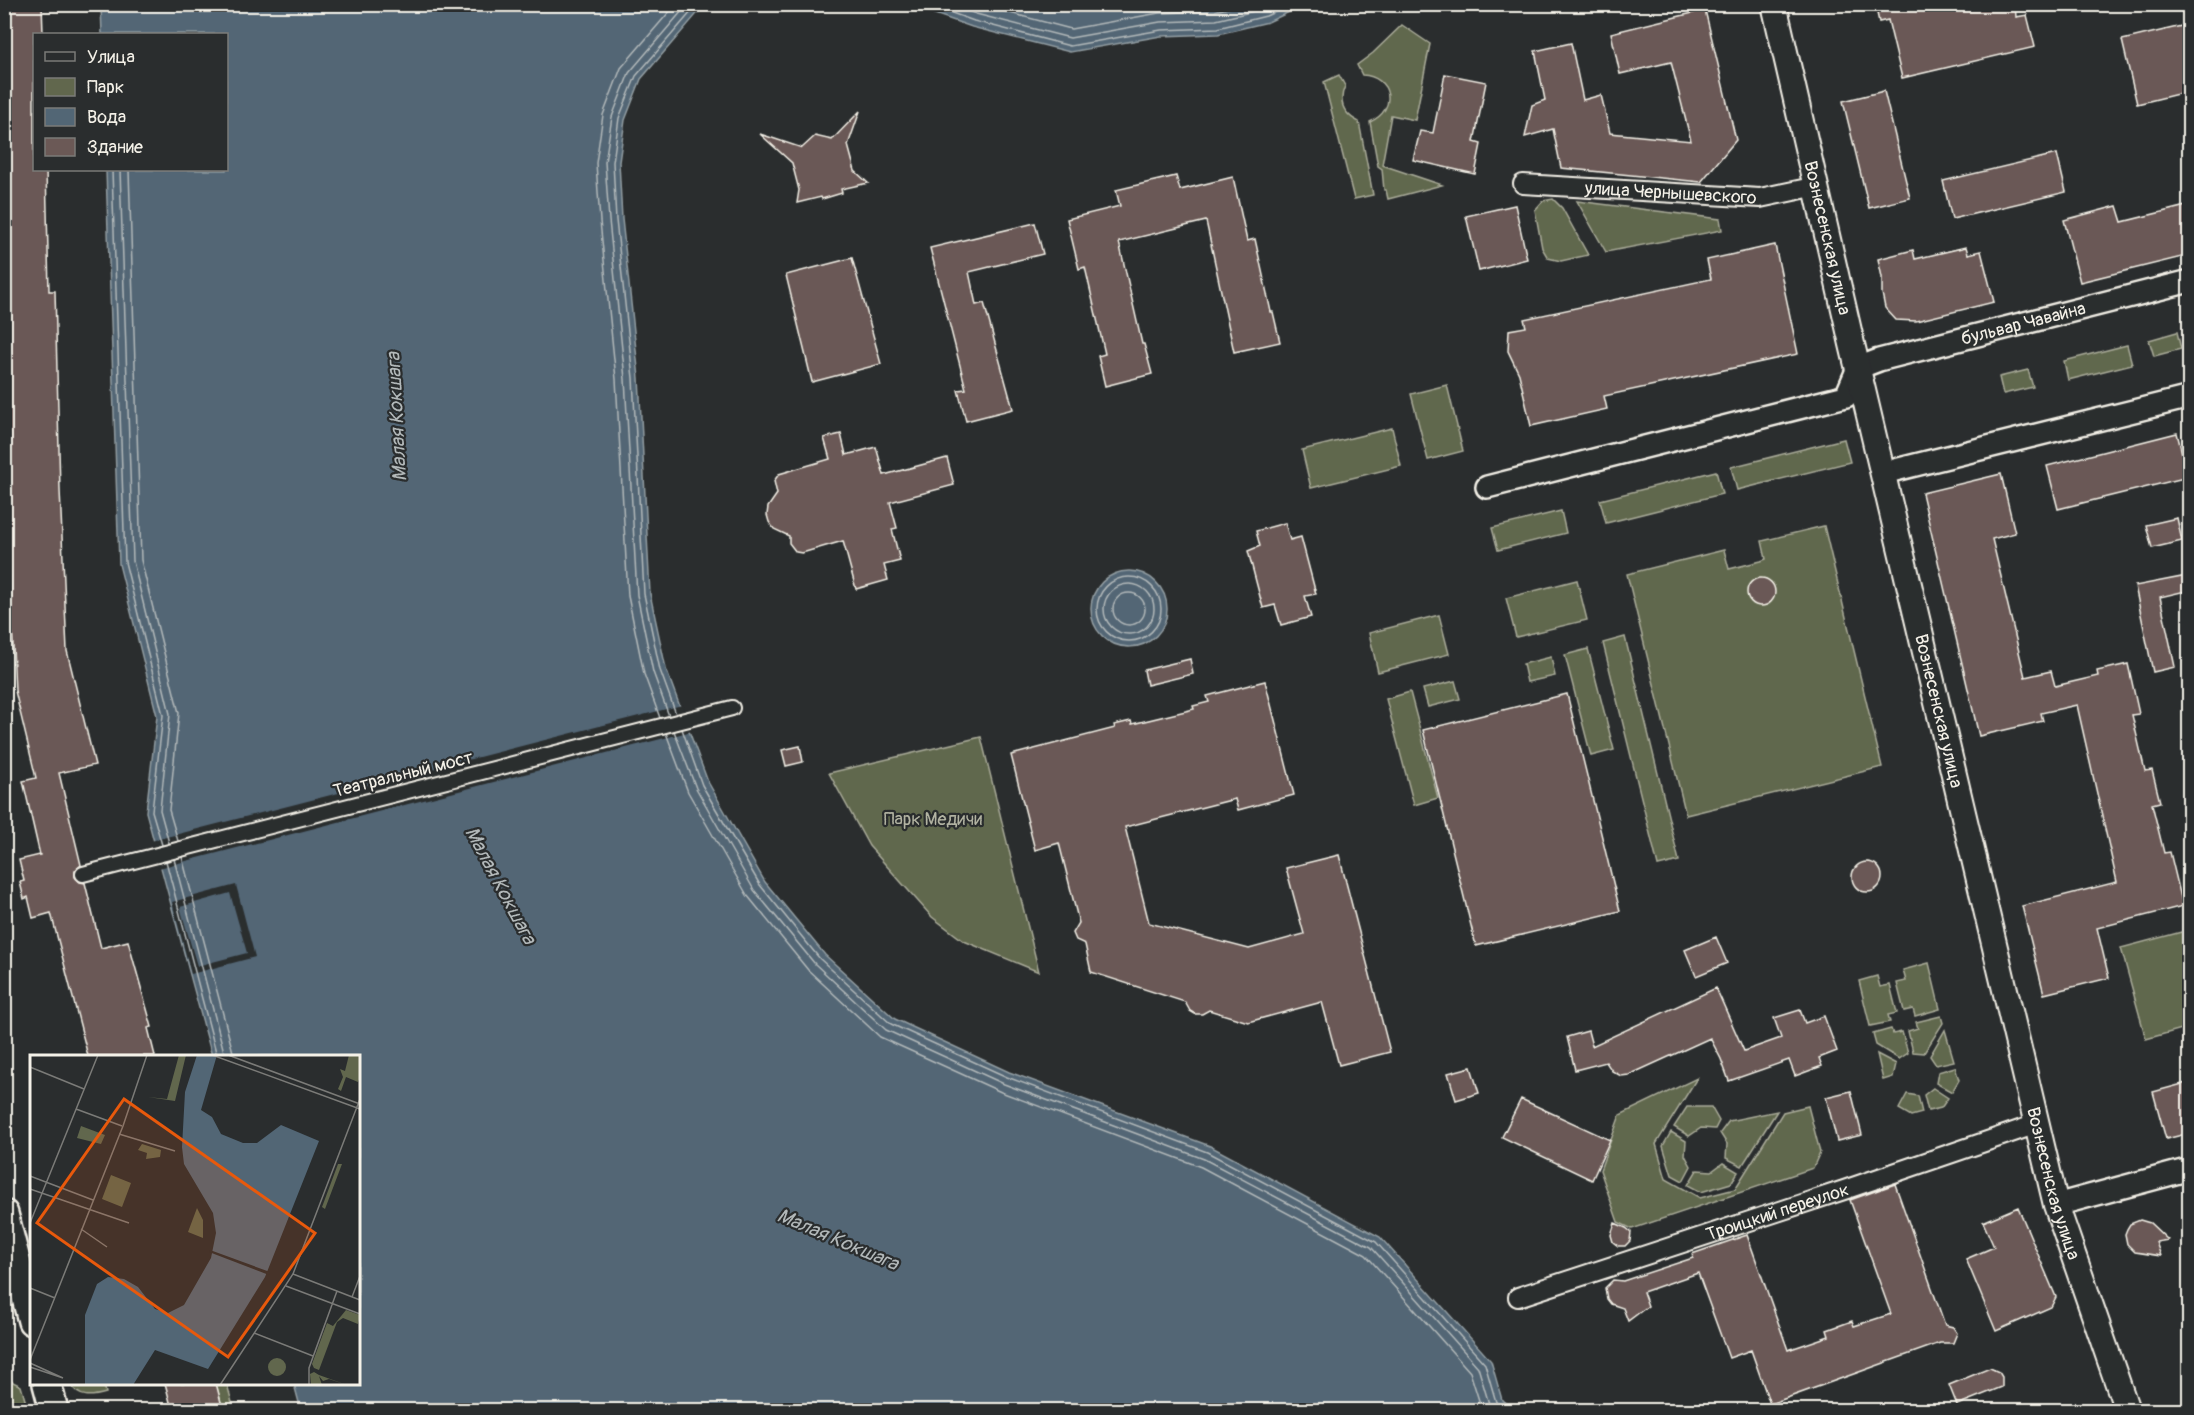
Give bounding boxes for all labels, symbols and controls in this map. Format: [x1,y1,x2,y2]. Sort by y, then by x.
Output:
legend [33,33,228,171]
text: Улица [87,46,135,69]
text: Парк [87,76,124,99]
text: Вода [87,106,126,129]
text: Здание [87,136,143,159]
street label: Вознесенская улица [1798,159,1856,317]
street label: улица Чернышевского [1583,177,1758,210]
street label: бульвар Чавайна [1958,297,2088,351]
water label: Малая Кокшага [381,350,412,482]
street label: Вознесенская улица [1909,632,1968,790]
street label: Театральный мост [331,746,475,803]
park label: Парк Медичи [884,808,982,831]
water label: Малая Кокшага [459,822,543,950]
inset map [30,1055,360,1385]
street label: Вознесенская улица [2021,1105,2085,1263]
street label: Троицкий переулок [1703,1178,1852,1246]
water label: Малая Кокшага [773,1203,904,1277]

